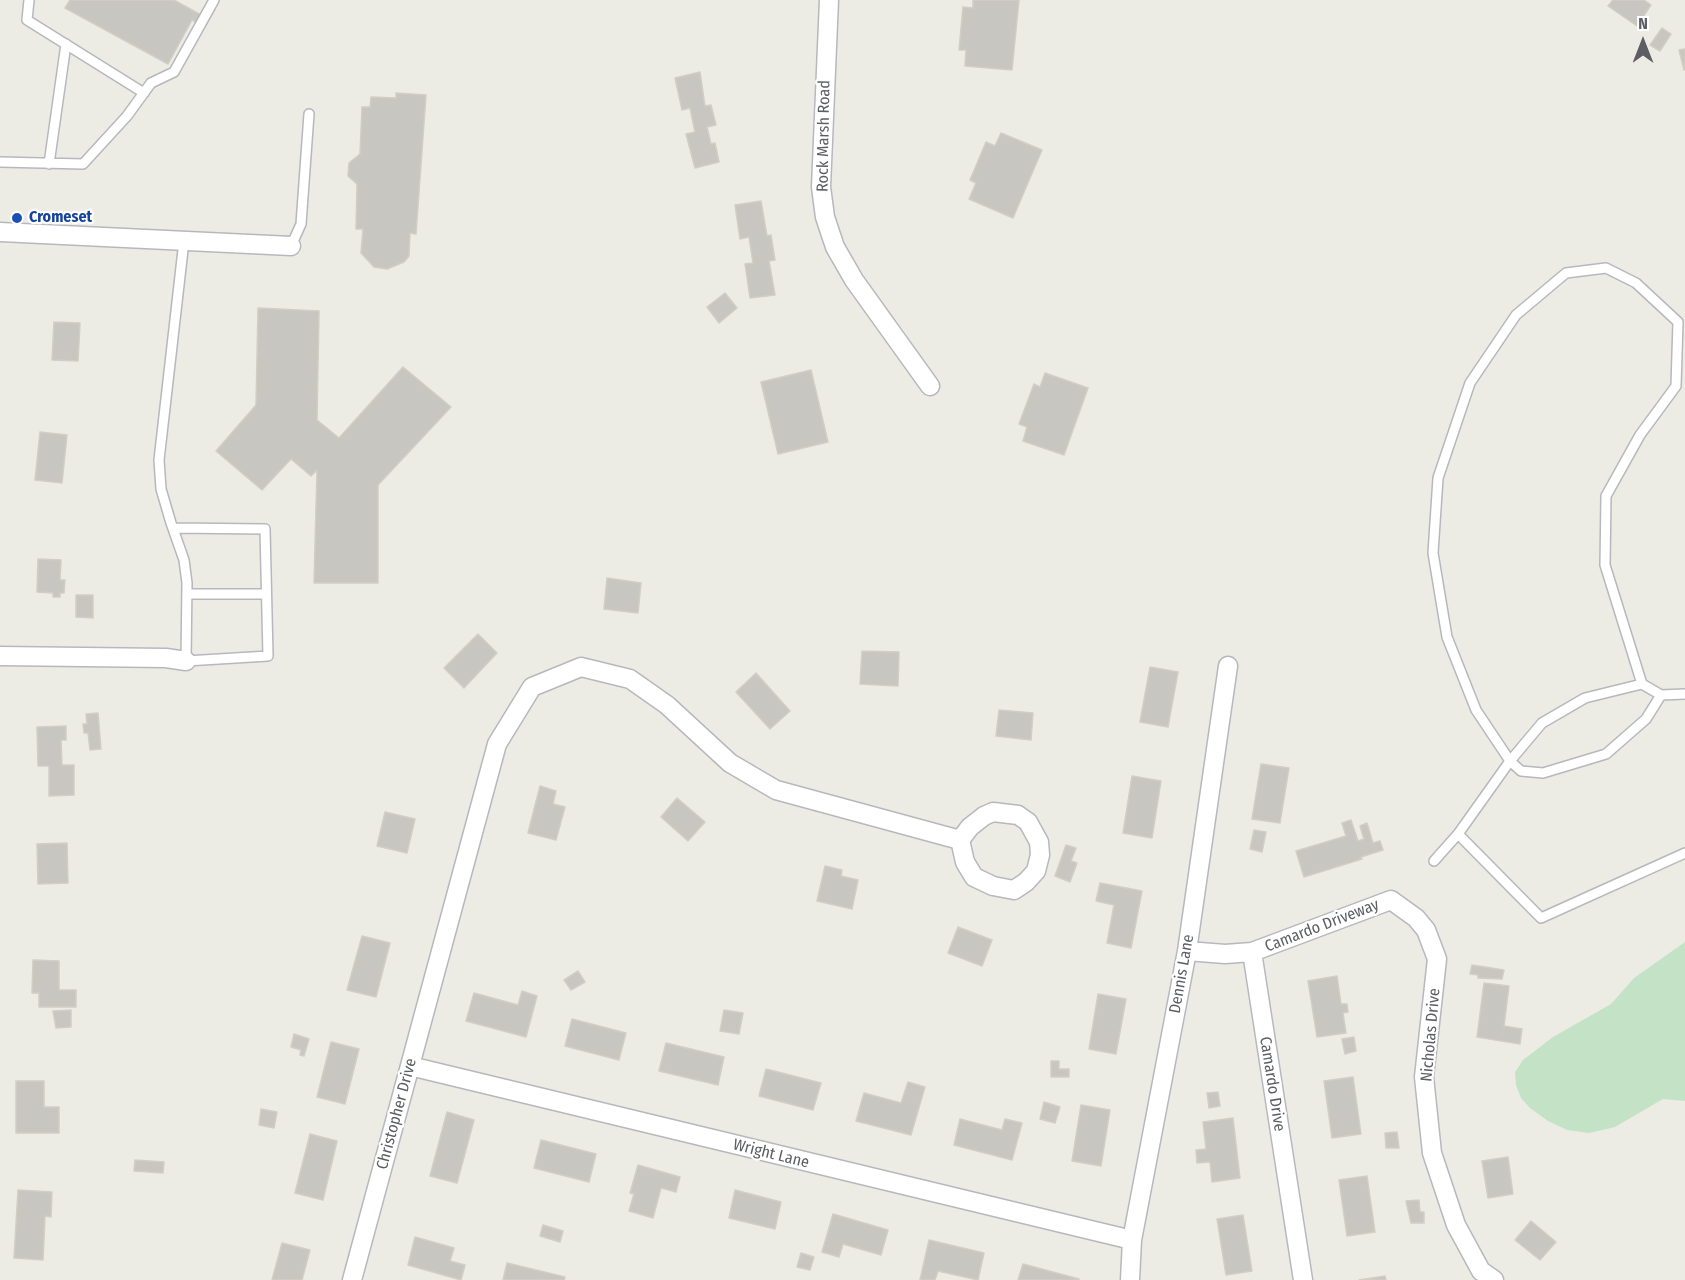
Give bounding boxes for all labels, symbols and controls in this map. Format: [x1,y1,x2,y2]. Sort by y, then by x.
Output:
north arrow [1613,12,1673,72]
text: N [1638,14,1648,33]
street label: Rock Marsh Road [813,80,835,192]
place label: Cromeset [29,208,92,228]
marker: Cromeset [10,211,24,225]
street label: Camardo Driveway [1262,895,1382,957]
street label: Dennis Lane [1166,933,1198,1015]
street label: Nicholas Drive [1417,987,1445,1083]
street label: Camardo Drive [1255,1035,1289,1133]
street label: Christopher Drive [373,1056,421,1172]
street label: Wright Lane [731,1135,811,1173]

